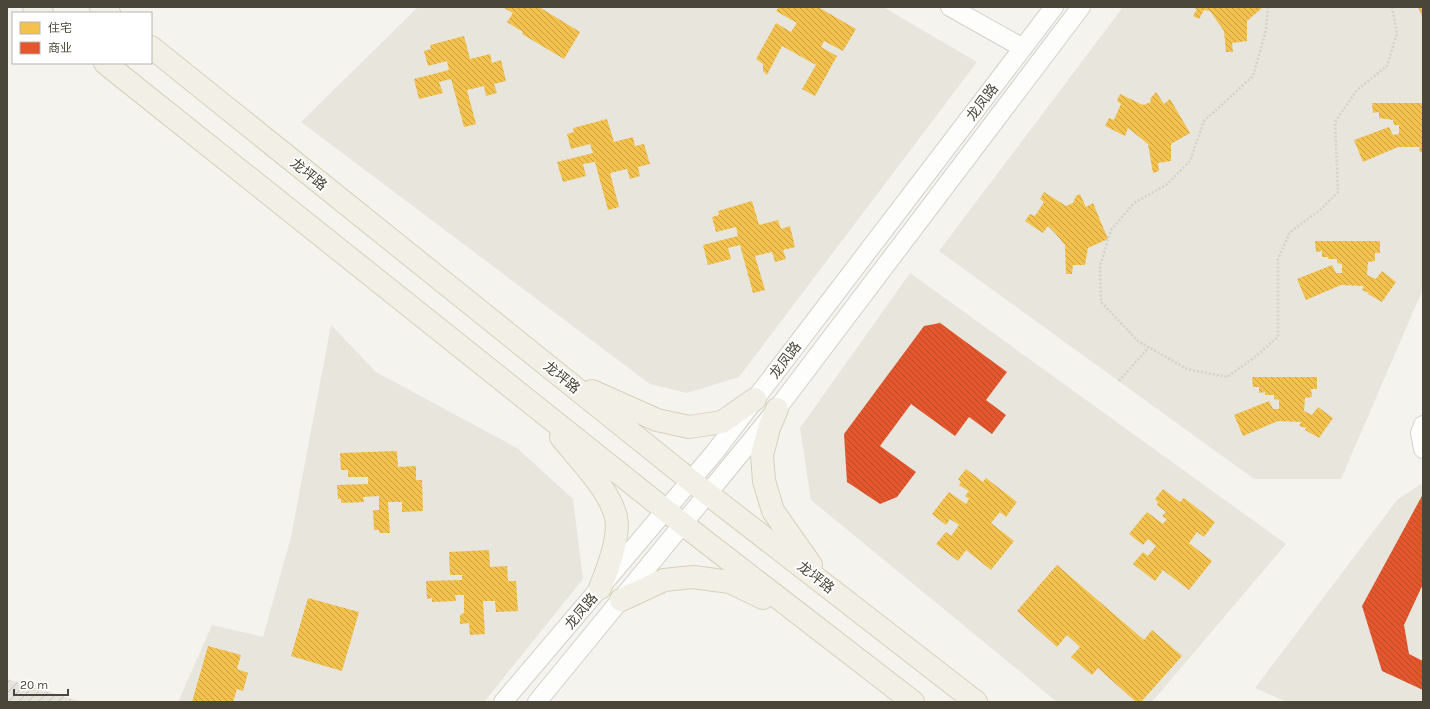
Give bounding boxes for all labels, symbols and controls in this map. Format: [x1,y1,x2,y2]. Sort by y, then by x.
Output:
legend [12,12,152,64]
text: 住宅 [48,21,72,35]
text: 商业 [48,41,72,55]
street label: 龙凤路 [963,80,1002,124]
street label: 龙坪路 [287,155,330,194]
street label: 龙凤路 [766,338,805,382]
street label: 龙坪路 [540,358,583,397]
street label: 龙坪路 [794,558,837,597]
street label: 龙凤路 [561,590,601,633]
scale bar [14,671,68,697]
text: 20 m [20,678,48,692]

